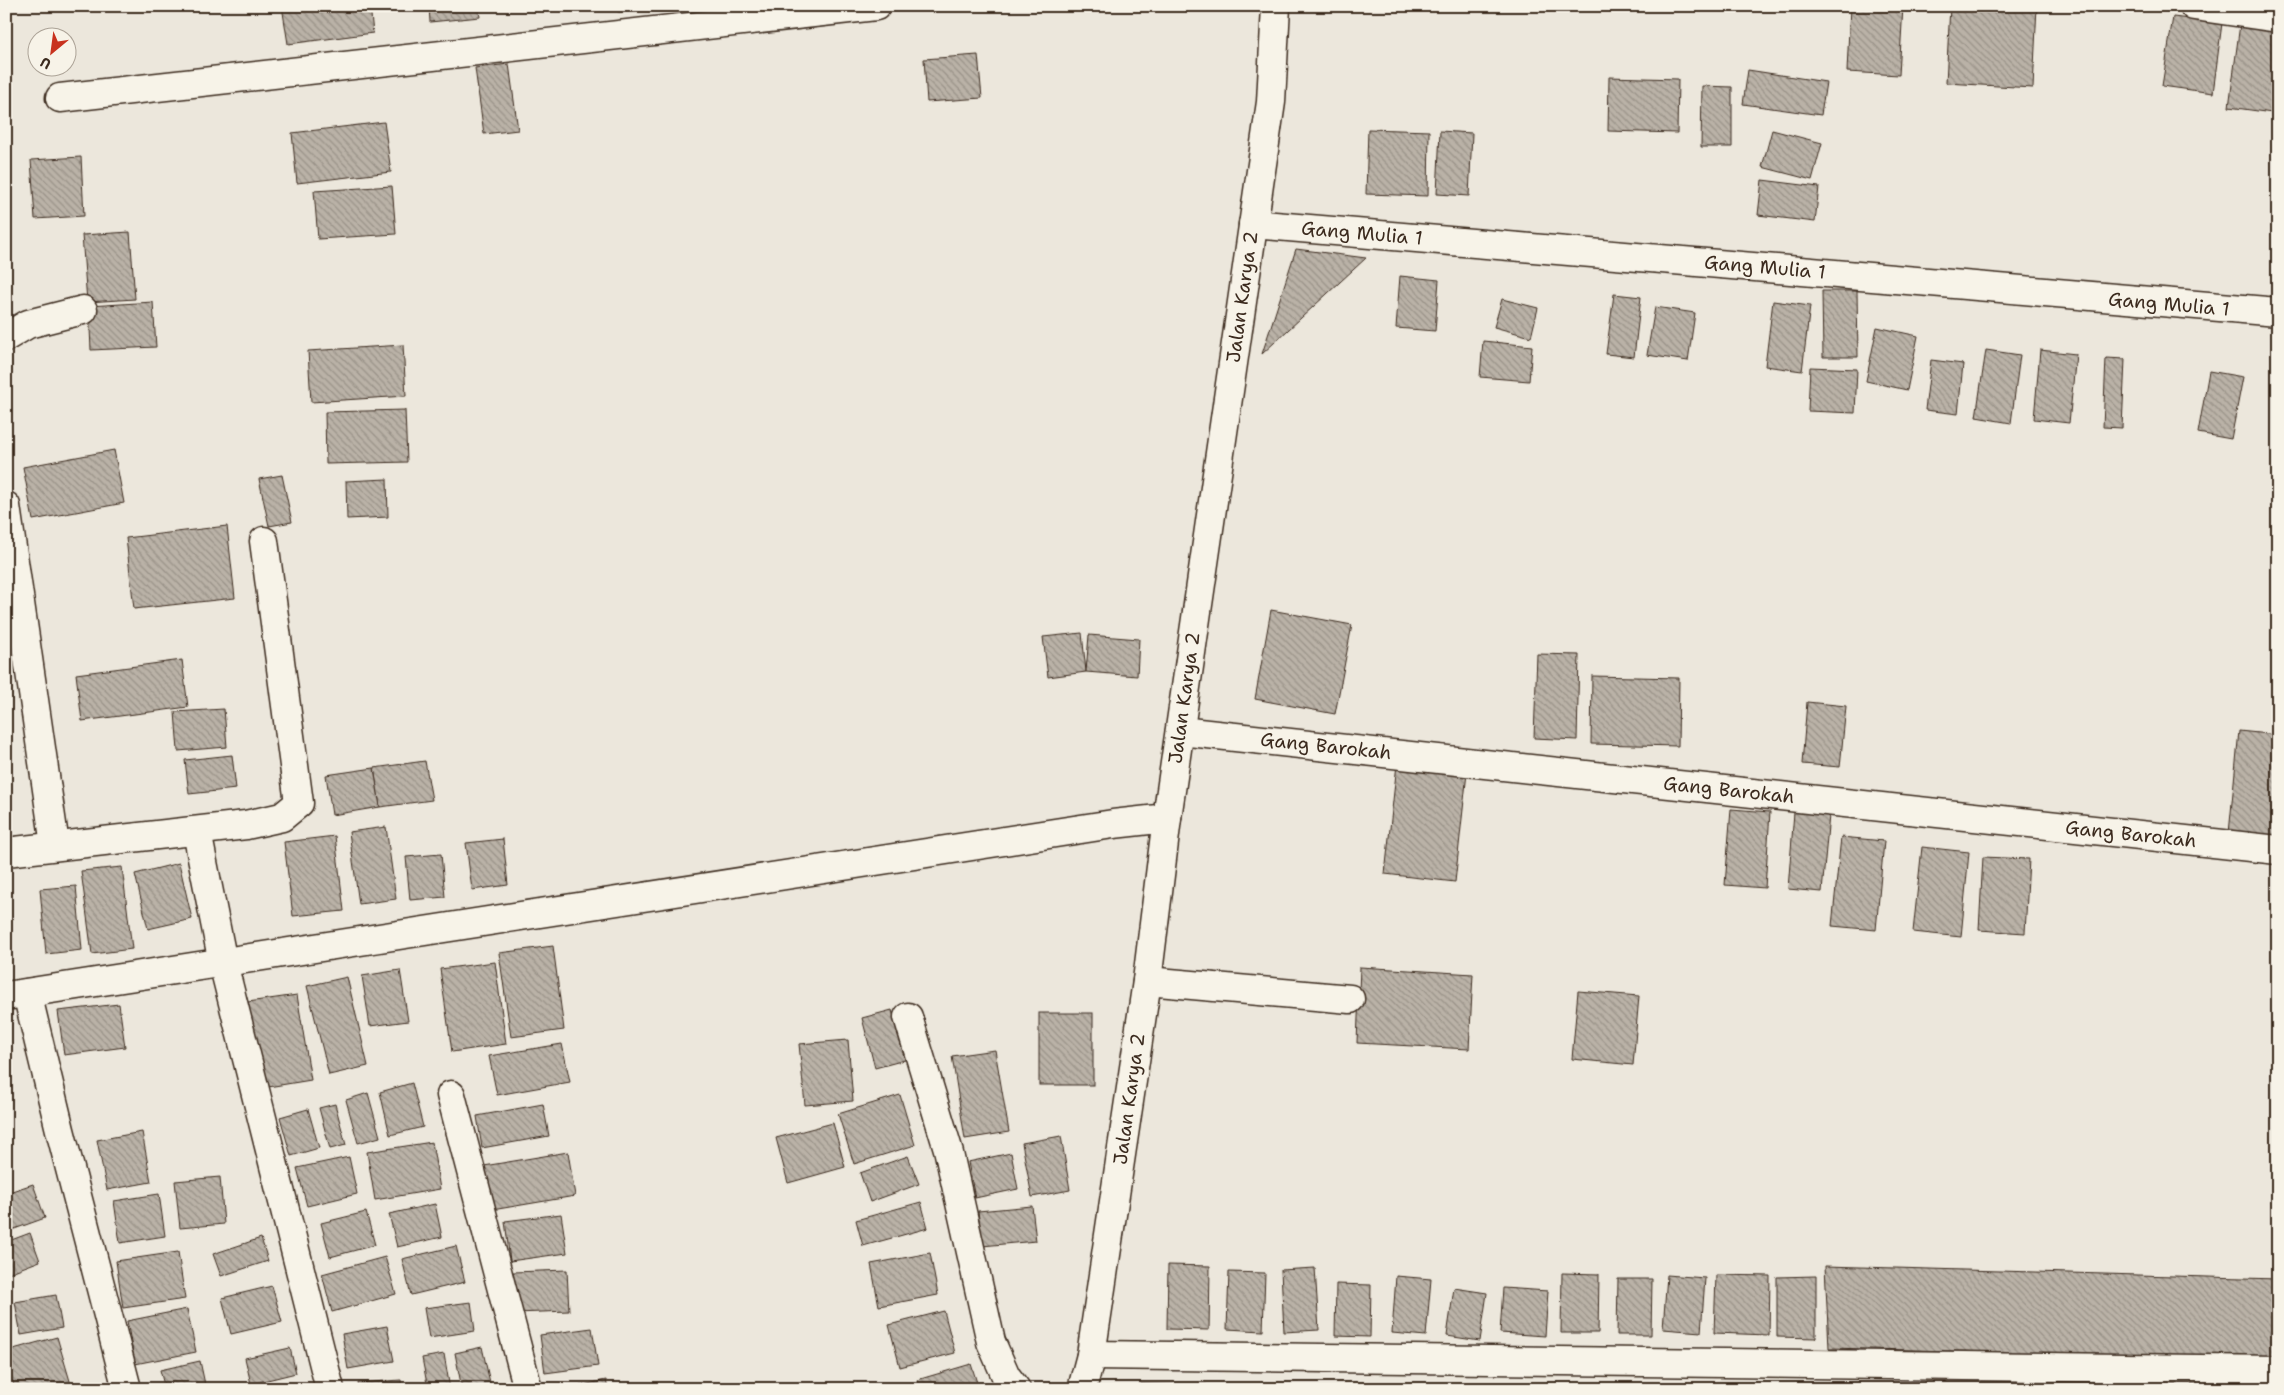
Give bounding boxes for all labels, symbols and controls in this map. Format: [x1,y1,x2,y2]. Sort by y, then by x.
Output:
north arrow [28,28,78,78]
text: U [37,53,54,74]
street label: Gang Mulia 1 [1300,215,1424,251]
street label: Jalan Karya 2 [1220,230,1264,364]
street label: Gang Mulia 1 [1703,249,1827,285]
street label: Gang Mulia 1 [2107,286,2231,322]
street label: Jalan Karya 2 [1162,631,1206,765]
street label: Gang Barokah [1259,727,1393,765]
street label: Gang Barokah [1662,771,1796,809]
street label: Gang Barokah [2064,815,2198,853]
street label: Jalan Karya 2 [1107,1032,1151,1166]

